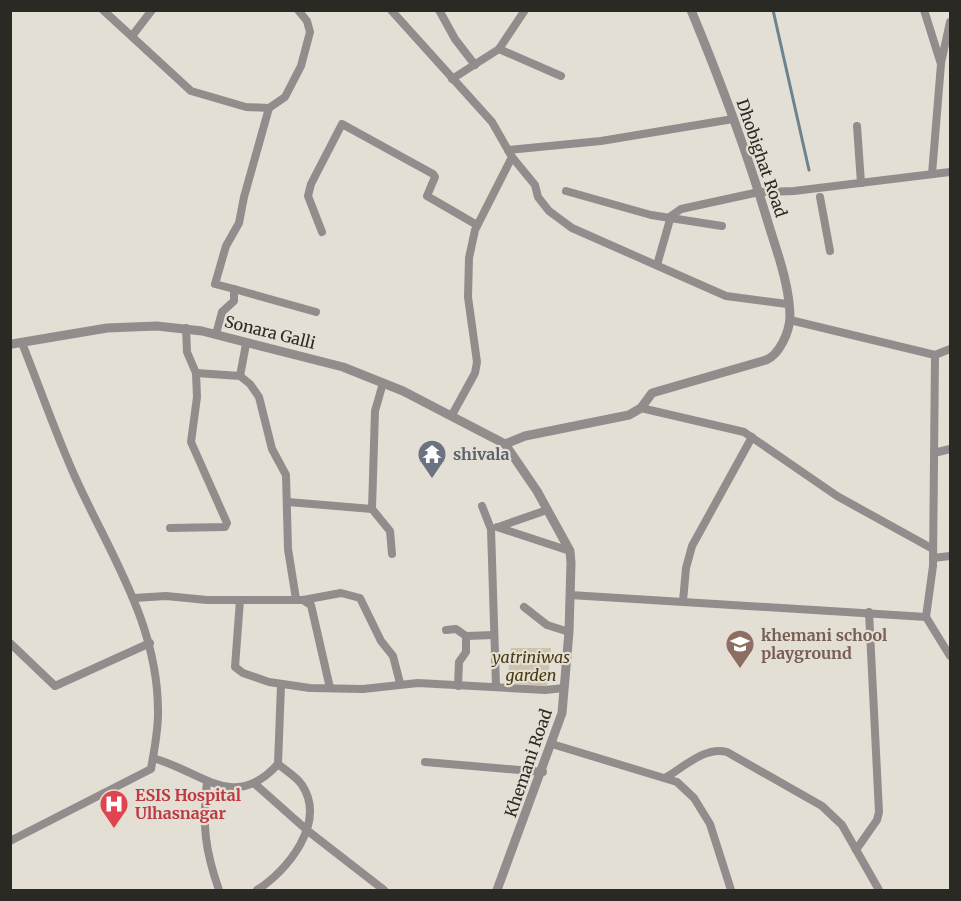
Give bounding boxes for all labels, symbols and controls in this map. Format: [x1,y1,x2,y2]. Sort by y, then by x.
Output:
street label: Dhobighat Road [732,96,792,220]
street label: Sonara Galli [222,311,318,353]
temple icon: shivala [416,438,448,480]
place label: shivala [453,444,509,464]
place label: khemani school playground [761,625,887,663]
school or university icon: khemani school playground [724,628,756,670]
park label: yatriniwas garden [491,647,570,685]
street label: Khemani Road [500,706,556,820]
place label: ESIS Hospital Ulhasnagar [135,785,241,823]
hospital icon: ESIS Hospital Ulhasnagar [98,788,130,830]

